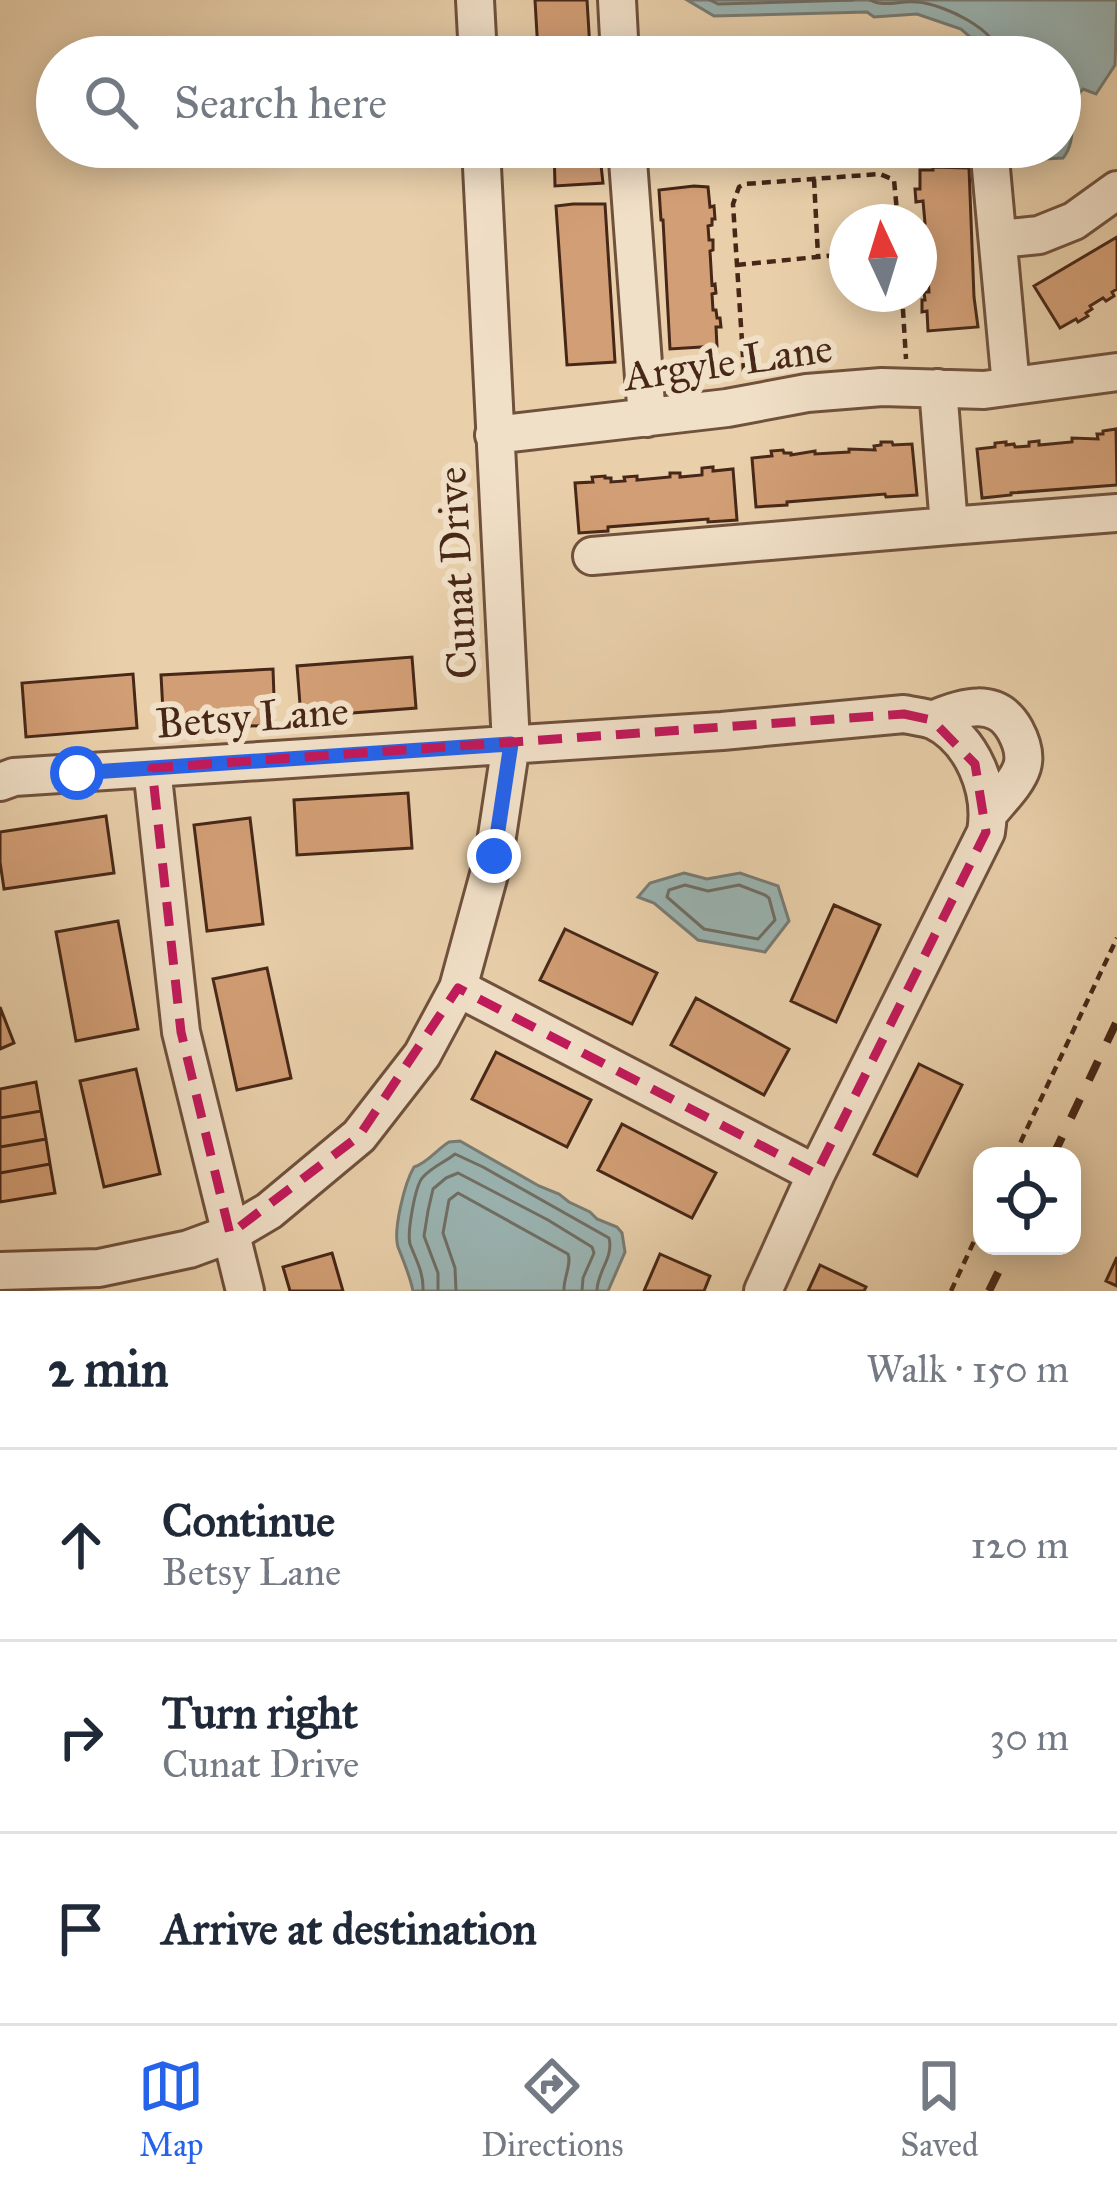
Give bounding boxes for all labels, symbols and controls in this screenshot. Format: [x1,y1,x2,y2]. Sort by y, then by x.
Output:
search box [36,36,1081,168]
icon: search [78,69,144,135]
text: Search here [174,75,387,130]
north arrow [829,204,937,312]
street label: Argyle Lane [619,322,836,403]
street label: Cunat Drive [425,465,489,680]
street label: Betsy Lane [154,684,350,750]
route start [50,746,104,800]
route end [467,829,521,883]
map controls [973,1147,1081,1255]
button: locate [973,1147,1081,1255]
text: 2 min [48,1338,169,1400]
text: Walk · 150 m [866,1345,1069,1393]
text: Continue [162,1493,335,1548]
icon: ahead [48,1512,114,1578]
text: 120 m [970,1521,1069,1569]
text: Betsy Lane [162,1548,341,1596]
text: Turn right [162,1685,358,1740]
icon: right [48,1704,114,1770]
text: 30 m [990,1713,1069,1761]
text: Cunat Drive [162,1740,359,1788]
icon: arrive [48,1896,114,1962]
text: Arrive at destination [162,1901,537,1956]
tab: Map [138,2053,204,2165]
tab: Directions [481,2053,623,2165]
tab: Saved [900,2053,979,2165]

